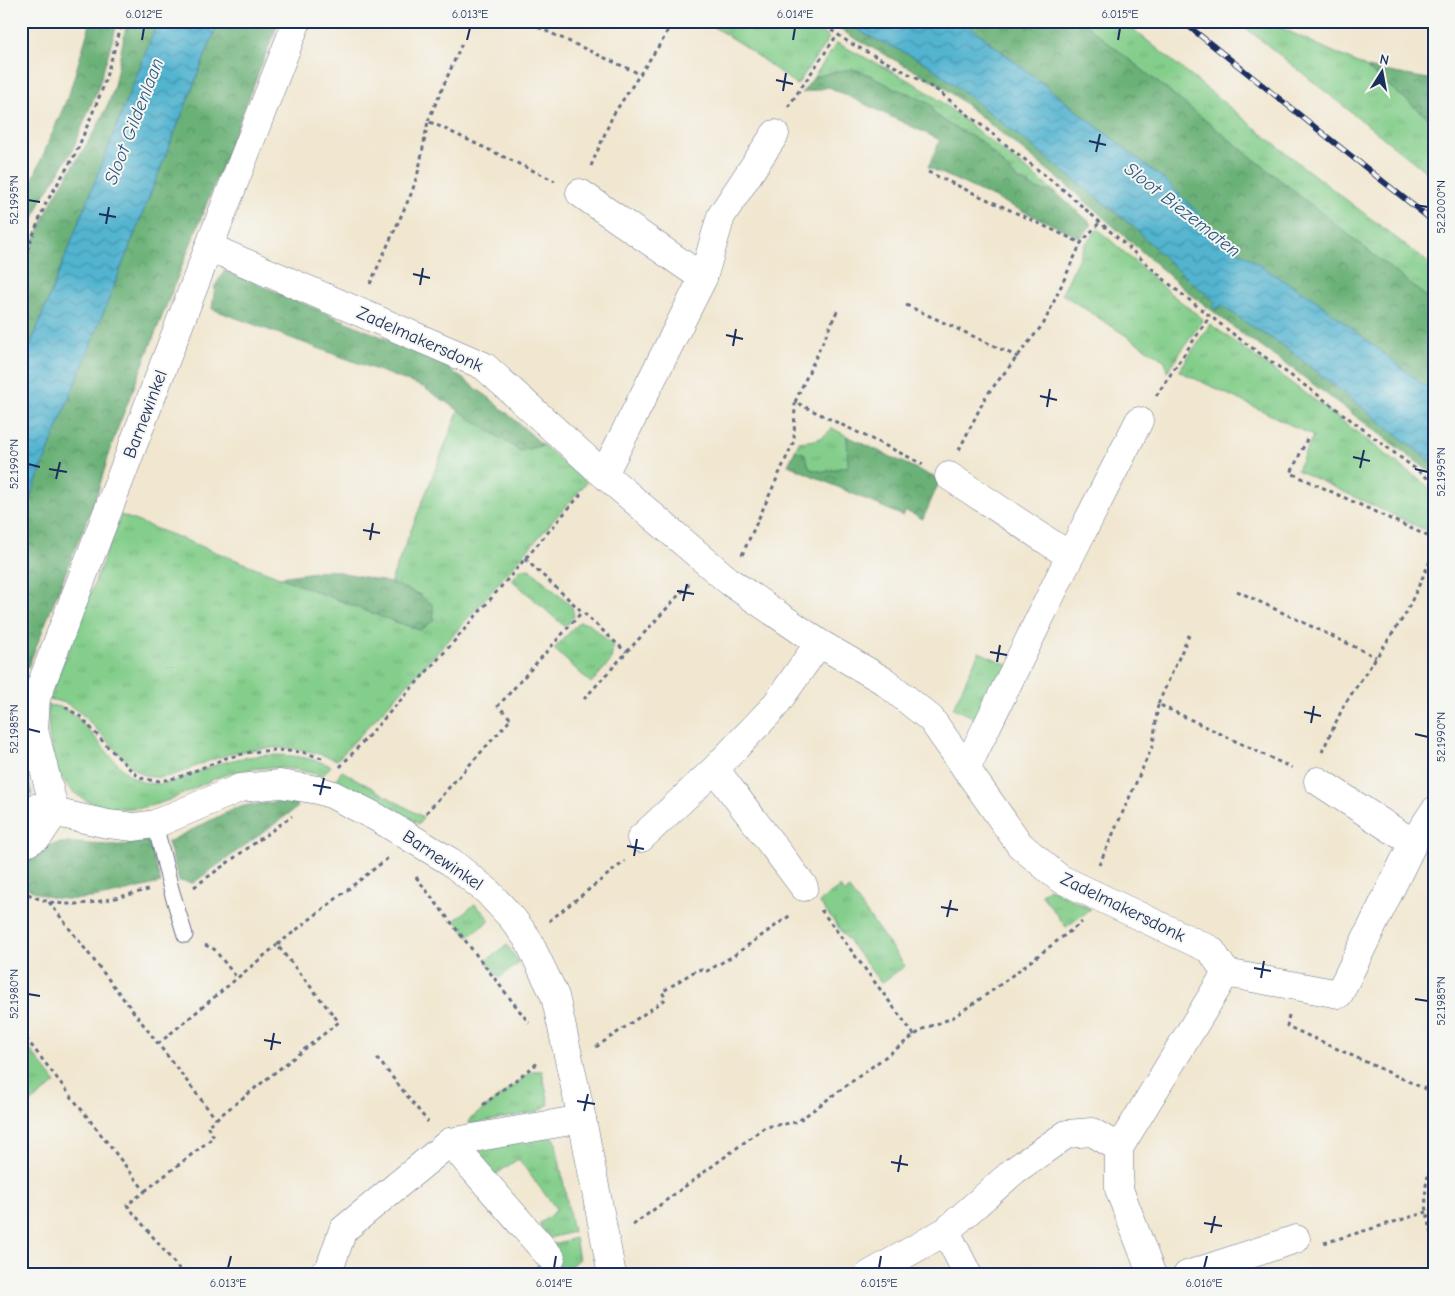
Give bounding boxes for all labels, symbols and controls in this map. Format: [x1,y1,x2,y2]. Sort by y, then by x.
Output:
text: 6.012°E [126,7,162,21]
text: 6.013°E [452,7,488,21]
text: 6.014°E [777,7,813,21]
text: 6.015°E [1101,7,1139,21]
north arrow [1358,48,1408,98]
text: N [1378,51,1390,69]
water label: Sloot Gildenlaan [100,55,168,188]
water label: Sloot Biezematen [1120,158,1245,262]
text: 52.1995°N [7,175,21,225]
text: 52.2000°N [1434,180,1448,234]
street label: Zadelmakersdonk [353,302,486,377]
street label: Barnewinkel [119,367,172,461]
text: 52.1990°N [7,439,21,489]
text: 52.1995°N [1434,447,1448,497]
text: 52.1985°N [7,704,21,754]
text: 52.1990°N [1434,712,1448,762]
street label: Barnewinkel [398,826,487,895]
street label: Zadelmakersdonk [1057,868,1189,947]
text: 52.1980°N [7,969,21,1019]
text: 52.1985°N [1434,976,1448,1026]
text: 6.013°E [210,1276,246,1290]
text: 6.014°E [536,1276,572,1290]
text: 6.015°E [860,1276,898,1290]
text: 6.016°E [1185,1276,1223,1290]

